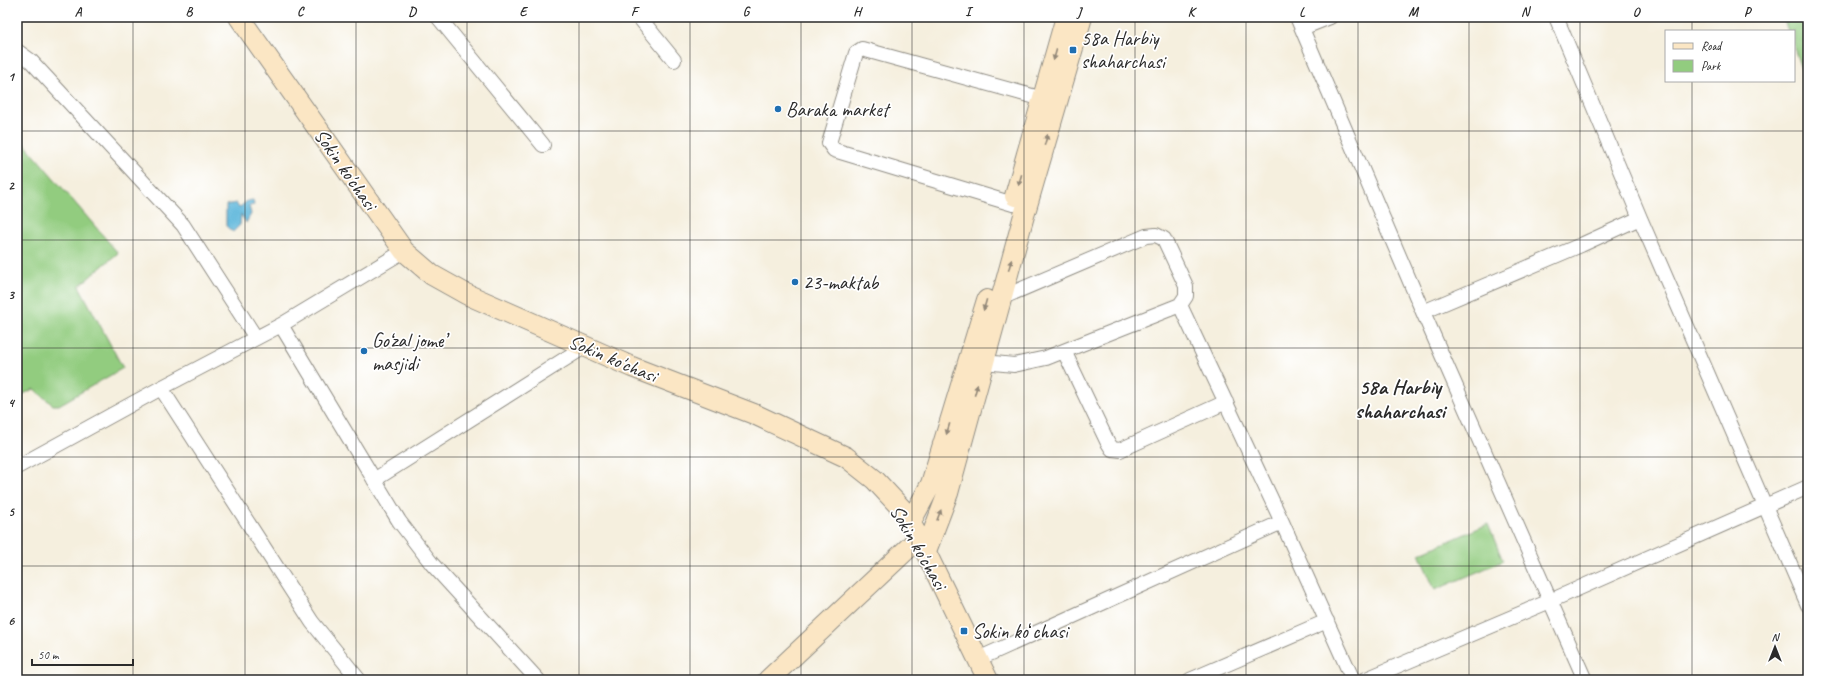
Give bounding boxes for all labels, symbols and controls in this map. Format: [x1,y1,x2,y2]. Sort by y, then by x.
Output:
text: A [75,4,83,20]
text: B [186,4,194,20]
text: C [297,4,305,20]
text: D [408,4,417,20]
text: E [520,4,529,20]
text: F [631,4,640,20]
text: G [743,4,751,20]
text: H [853,4,863,20]
text: I [965,4,974,20]
text: J [1076,4,1083,20]
text: K [1188,4,1198,20]
text: L [1299,4,1306,20]
text: M [1408,4,1419,20]
text: N [1521,4,1532,20]
text: O [1633,4,1642,20]
text: P [1744,4,1753,20]
place label: 58a Harbiy shaharchasi [1081,26,1167,74]
legend [1665,30,1795,82]
text: Road [1701,38,1723,54]
marker: 58a Harbiy shaharchasi [1068,45,1078,55]
one-way arrow [1052,49,1058,61]
text: Park [1701,58,1722,74]
text: 1 [8,69,16,85]
place label: Baraka market [786,97,892,122]
marker: Baraka market [773,104,783,114]
street label: Sokin ko'chasi [308,124,384,217]
one-way arrow [1043,134,1049,146]
one-way arrow [1017,174,1023,186]
text: 2 [8,178,15,194]
one-way arrow [1008,259,1014,271]
place label: 23-maktab [803,270,879,295]
marker: 23-maktab [790,277,800,287]
text: 3 [8,287,15,303]
one-way arrow [982,299,988,311]
place label: Go‘zal jome’ masjidi [372,328,450,376]
street label: Sokin ko'chasi [565,329,663,389]
marker: Go‘zal jome’ masjidi [359,346,369,356]
district label: 58a Harbiy shaharchasi [1355,374,1448,424]
one-way arrow [973,384,979,396]
text: 4 [8,395,16,411]
one-way arrow [945,424,951,436]
street label: Sokin ko'chasi [884,500,954,596]
text: 5 [8,504,15,520]
one-way arrow [937,508,943,520]
text: 6 [8,613,15,629]
place label: Sokin koʻchasi [972,619,1070,644]
marker: Sokin koʻchasi [959,626,969,636]
north arrow [1755,627,1795,667]
text: N [1772,630,1781,644]
scale bar [32,641,133,667]
text: 50 m [38,647,60,663]

